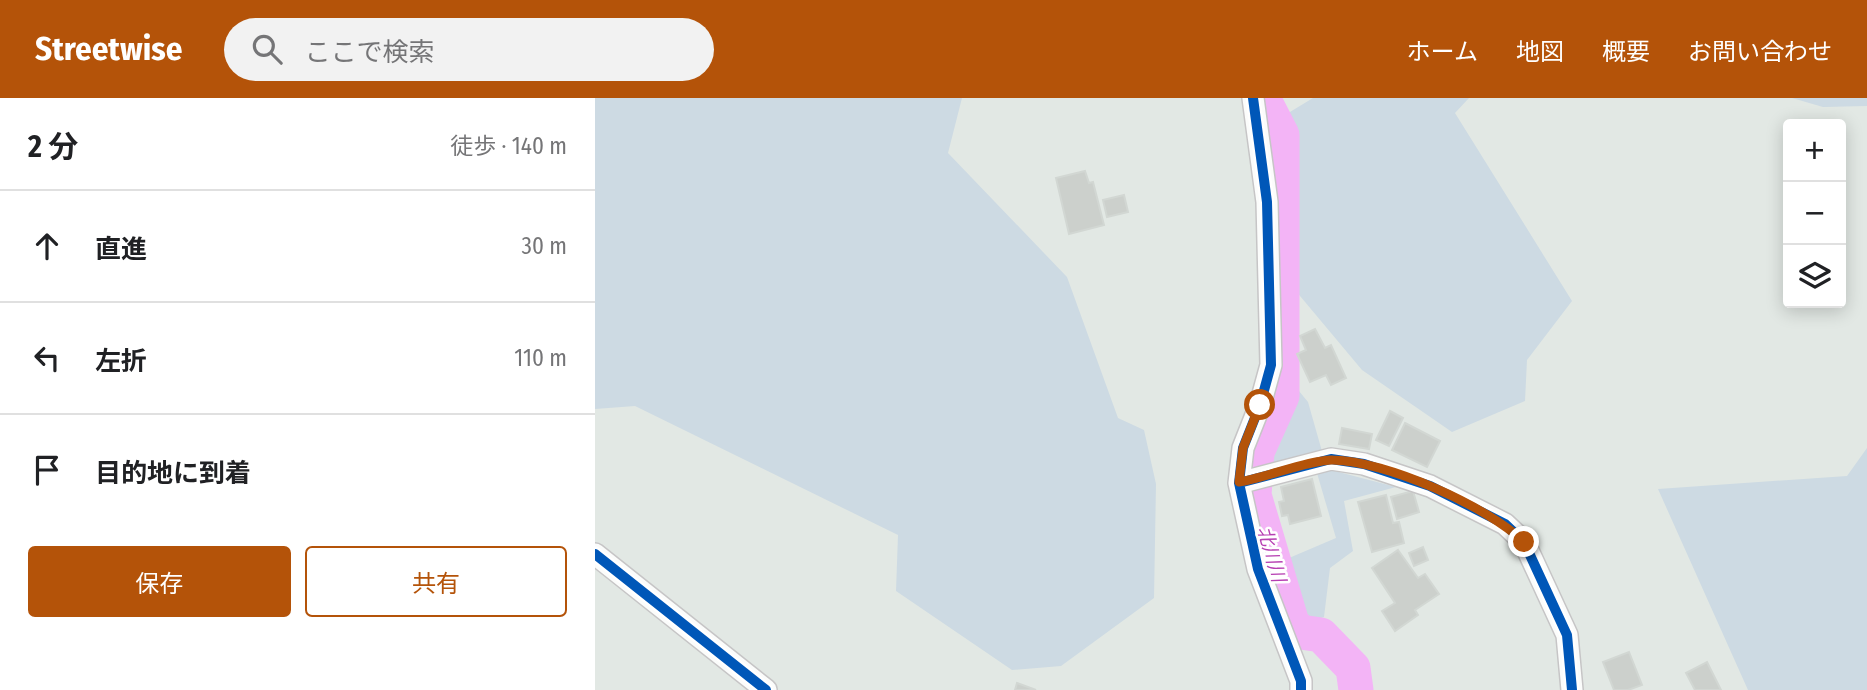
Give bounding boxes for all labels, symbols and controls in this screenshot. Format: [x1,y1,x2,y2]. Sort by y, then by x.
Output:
search box [224,18,714,81]
text: Streetwise [35,29,182,69]
icon: search [248,30,286,68]
text: ここで検索 [304,37,434,68]
text: ホーム [1407,38,1478,66]
text: 地図 [1516,38,1564,66]
text: 概要 [1602,38,1650,66]
text: お問い合わせ [1688,38,1832,66]
map controls [1783,119,1846,308]
button: + [1783,119,1846,182]
text: 2 分 [28,129,78,165]
text: 徒歩 · 140 m [450,132,567,160]
button: − [1783,182,1846,245]
icon: ahead [28,227,66,265]
text: 30 m [522,232,567,260]
text: 直進 [95,234,147,265]
button: layers [1783,245,1846,308]
icon: left [28,339,66,377]
text: 110 m [514,344,567,372]
text: 左折 [95,346,147,377]
route start [1244,389,1275,420]
icon: arrive [28,451,66,489]
text: 目的地に到着 [95,458,251,489]
water label: 北川川 [1253,524,1291,587]
route end [1508,526,1539,557]
button: 保存 [28,546,291,617]
button: 共有 [305,546,567,617]

